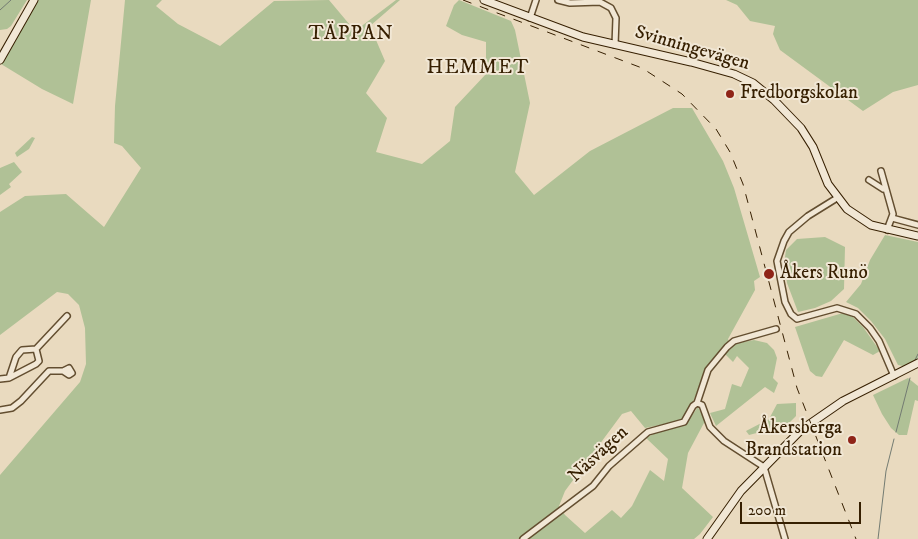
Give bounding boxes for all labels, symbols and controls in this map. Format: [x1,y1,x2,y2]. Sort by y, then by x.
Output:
street label: Svinningevägen [632,22,752,76]
district label: TÄPPAN [308,23,394,47]
district label: HEMMET [426,57,530,81]
place label: Fredborgskolan [740,83,858,105]
marker: Fredborgskolan [724,88,736,100]
place label: Åkers Runö [780,263,868,285]
marker: Åkers Runö [762,267,776,281]
place label: Åkersberga Brandstation [745,418,842,462]
street label: Näsvägen [565,422,633,488]
marker: Åkersberga Brandstation [846,434,858,446]
scale bar [743,492,864,524]
text: 200 m [748,501,786,520]

